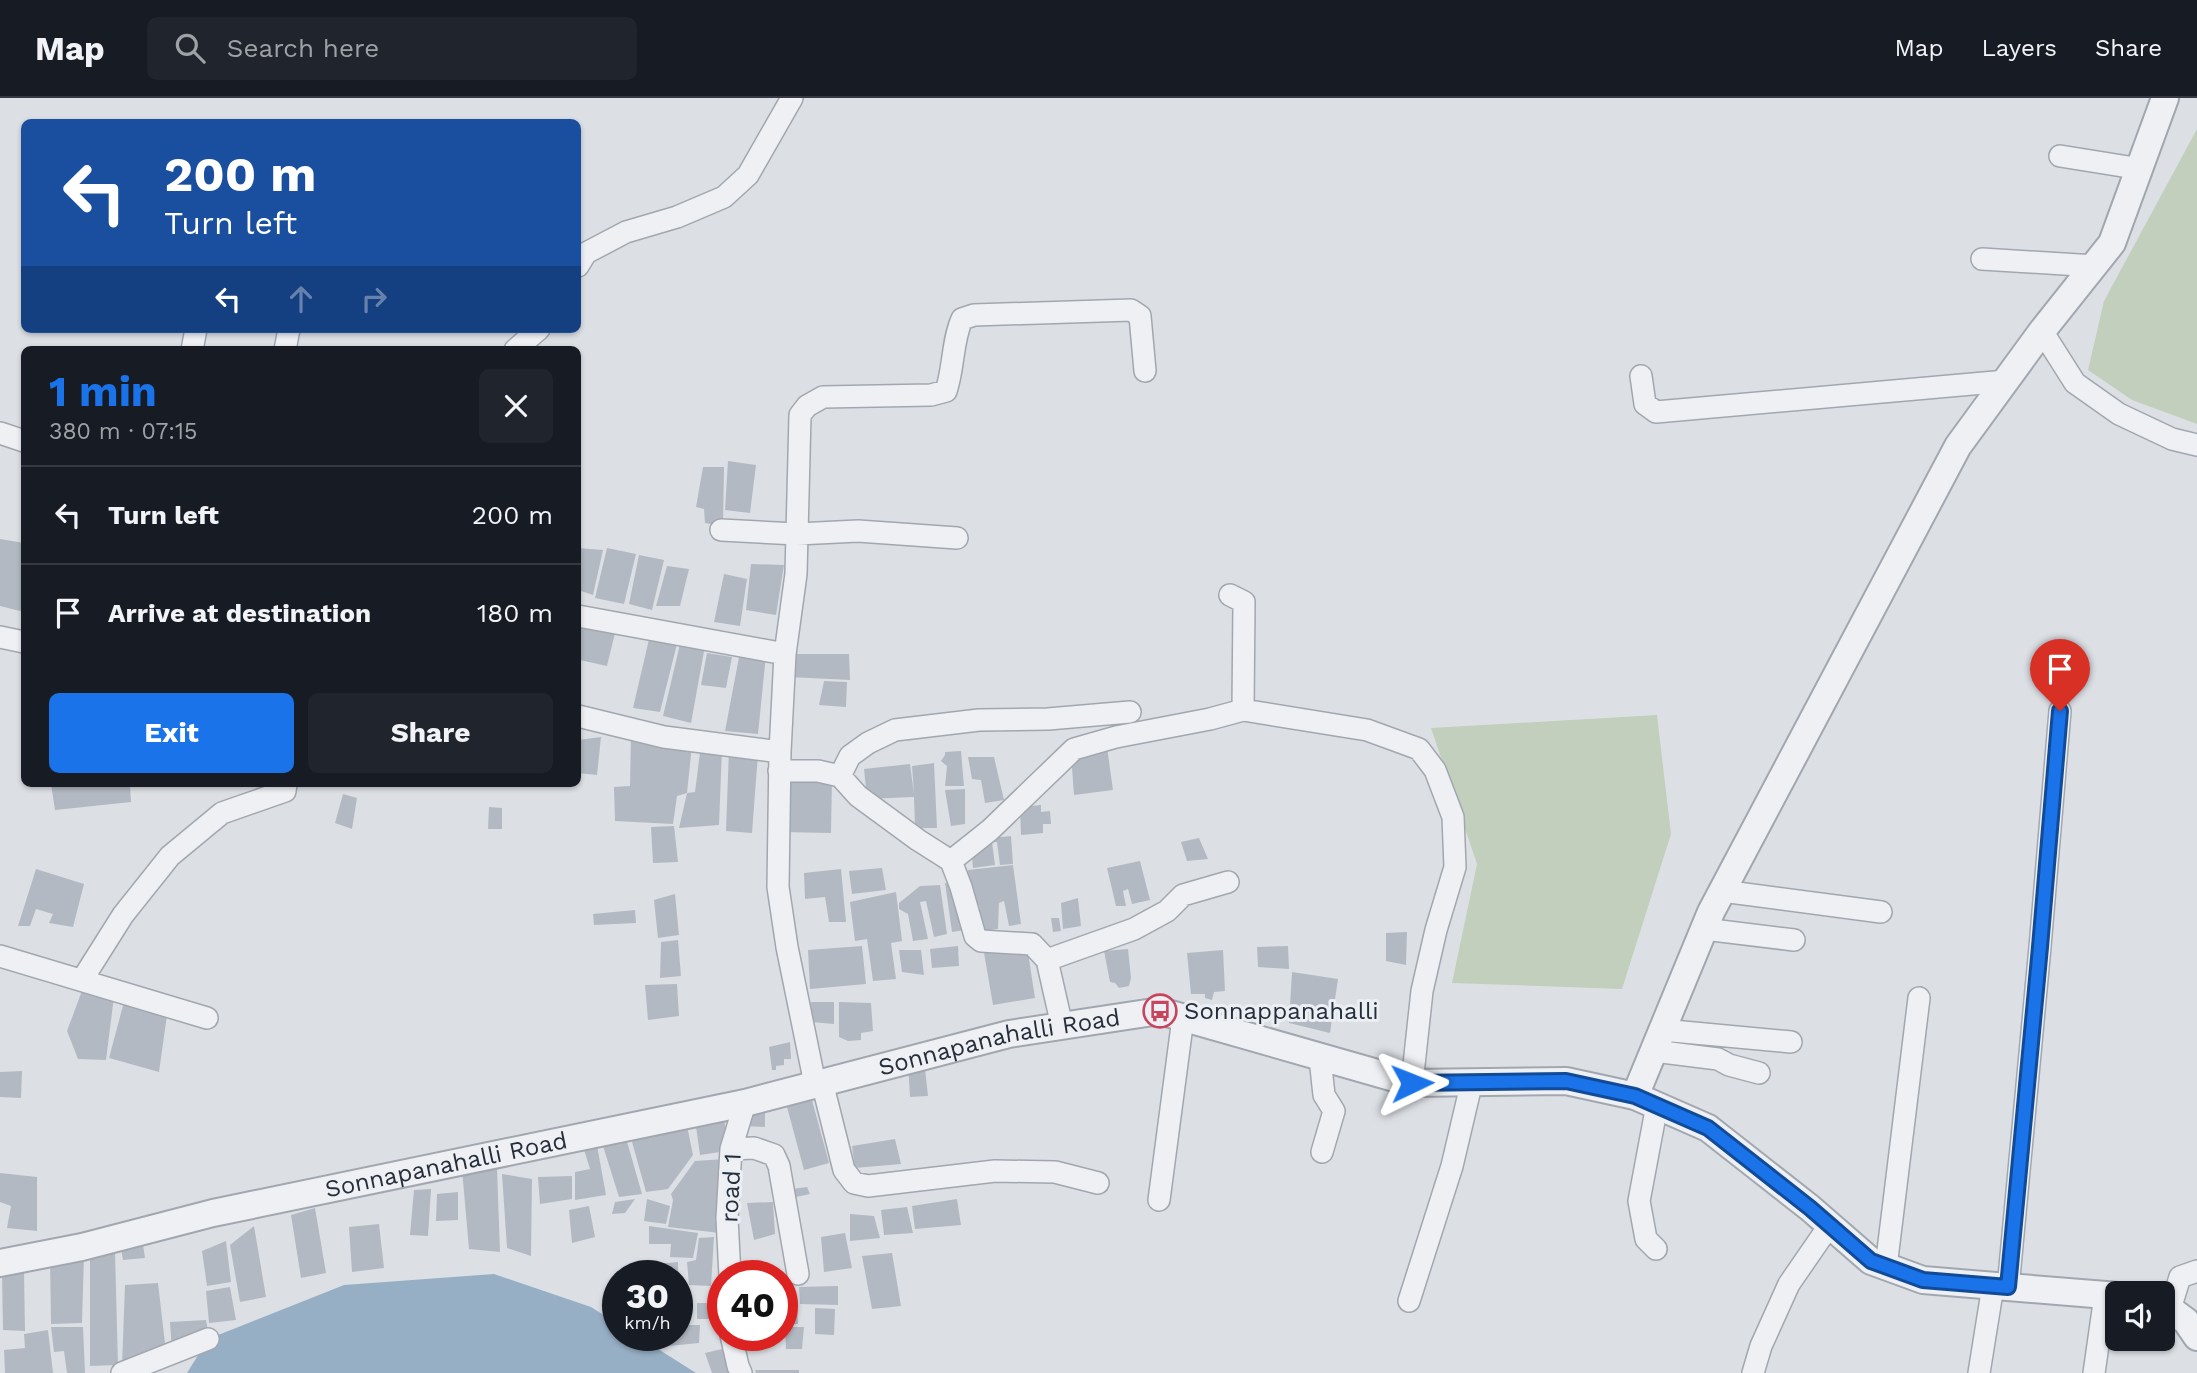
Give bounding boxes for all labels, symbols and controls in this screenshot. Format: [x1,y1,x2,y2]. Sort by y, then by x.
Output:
search box [147,17,637,80]
text: Map [35,29,105,68]
icon: search [171,29,209,67]
text: Search here [227,33,379,63]
text: Map [1895,34,1943,62]
text: Layers [1981,34,2057,62]
text: Share [2095,34,2162,62]
text: 200 m [164,145,316,203]
icon: left [49,147,140,238]
text: Turn left [164,204,297,242]
icon: left [209,280,247,318]
icon: ahead [282,280,320,318]
icon: right [355,280,393,318]
text: 1 min [49,367,157,416]
button: close [479,369,553,443]
text: 380 m · 07:15 [49,418,197,445]
icon: left [49,496,87,534]
text: Turn left [108,500,219,530]
text: 200 m [472,500,553,530]
icon: arrive [49,594,87,632]
text: Arrive at destination [108,598,371,628]
text: 180 m [477,598,553,628]
pin [2030,639,2090,711]
icon: arrive [2041,650,2079,688]
button: Exit [49,693,294,773]
button: Share [308,693,553,773]
bus stop icon: Sonnappanahalli [1141,992,1179,1030]
place label: Sonnappanahalli [1184,997,1379,1025]
street label: Sonnapanahalli Road [876,1003,1122,1082]
position arrow [1375,1046,1449,1120]
street label: Sonnapanahalli Road [323,1126,570,1203]
street label: road 1 [715,1153,747,1223]
speed limit sign: 40 [707,1260,798,1351]
text: 30 [626,1275,669,1317]
map controls [2105,1281,2175,1351]
button: sound [2105,1281,2175,1351]
text: km/h [624,1312,671,1333]

